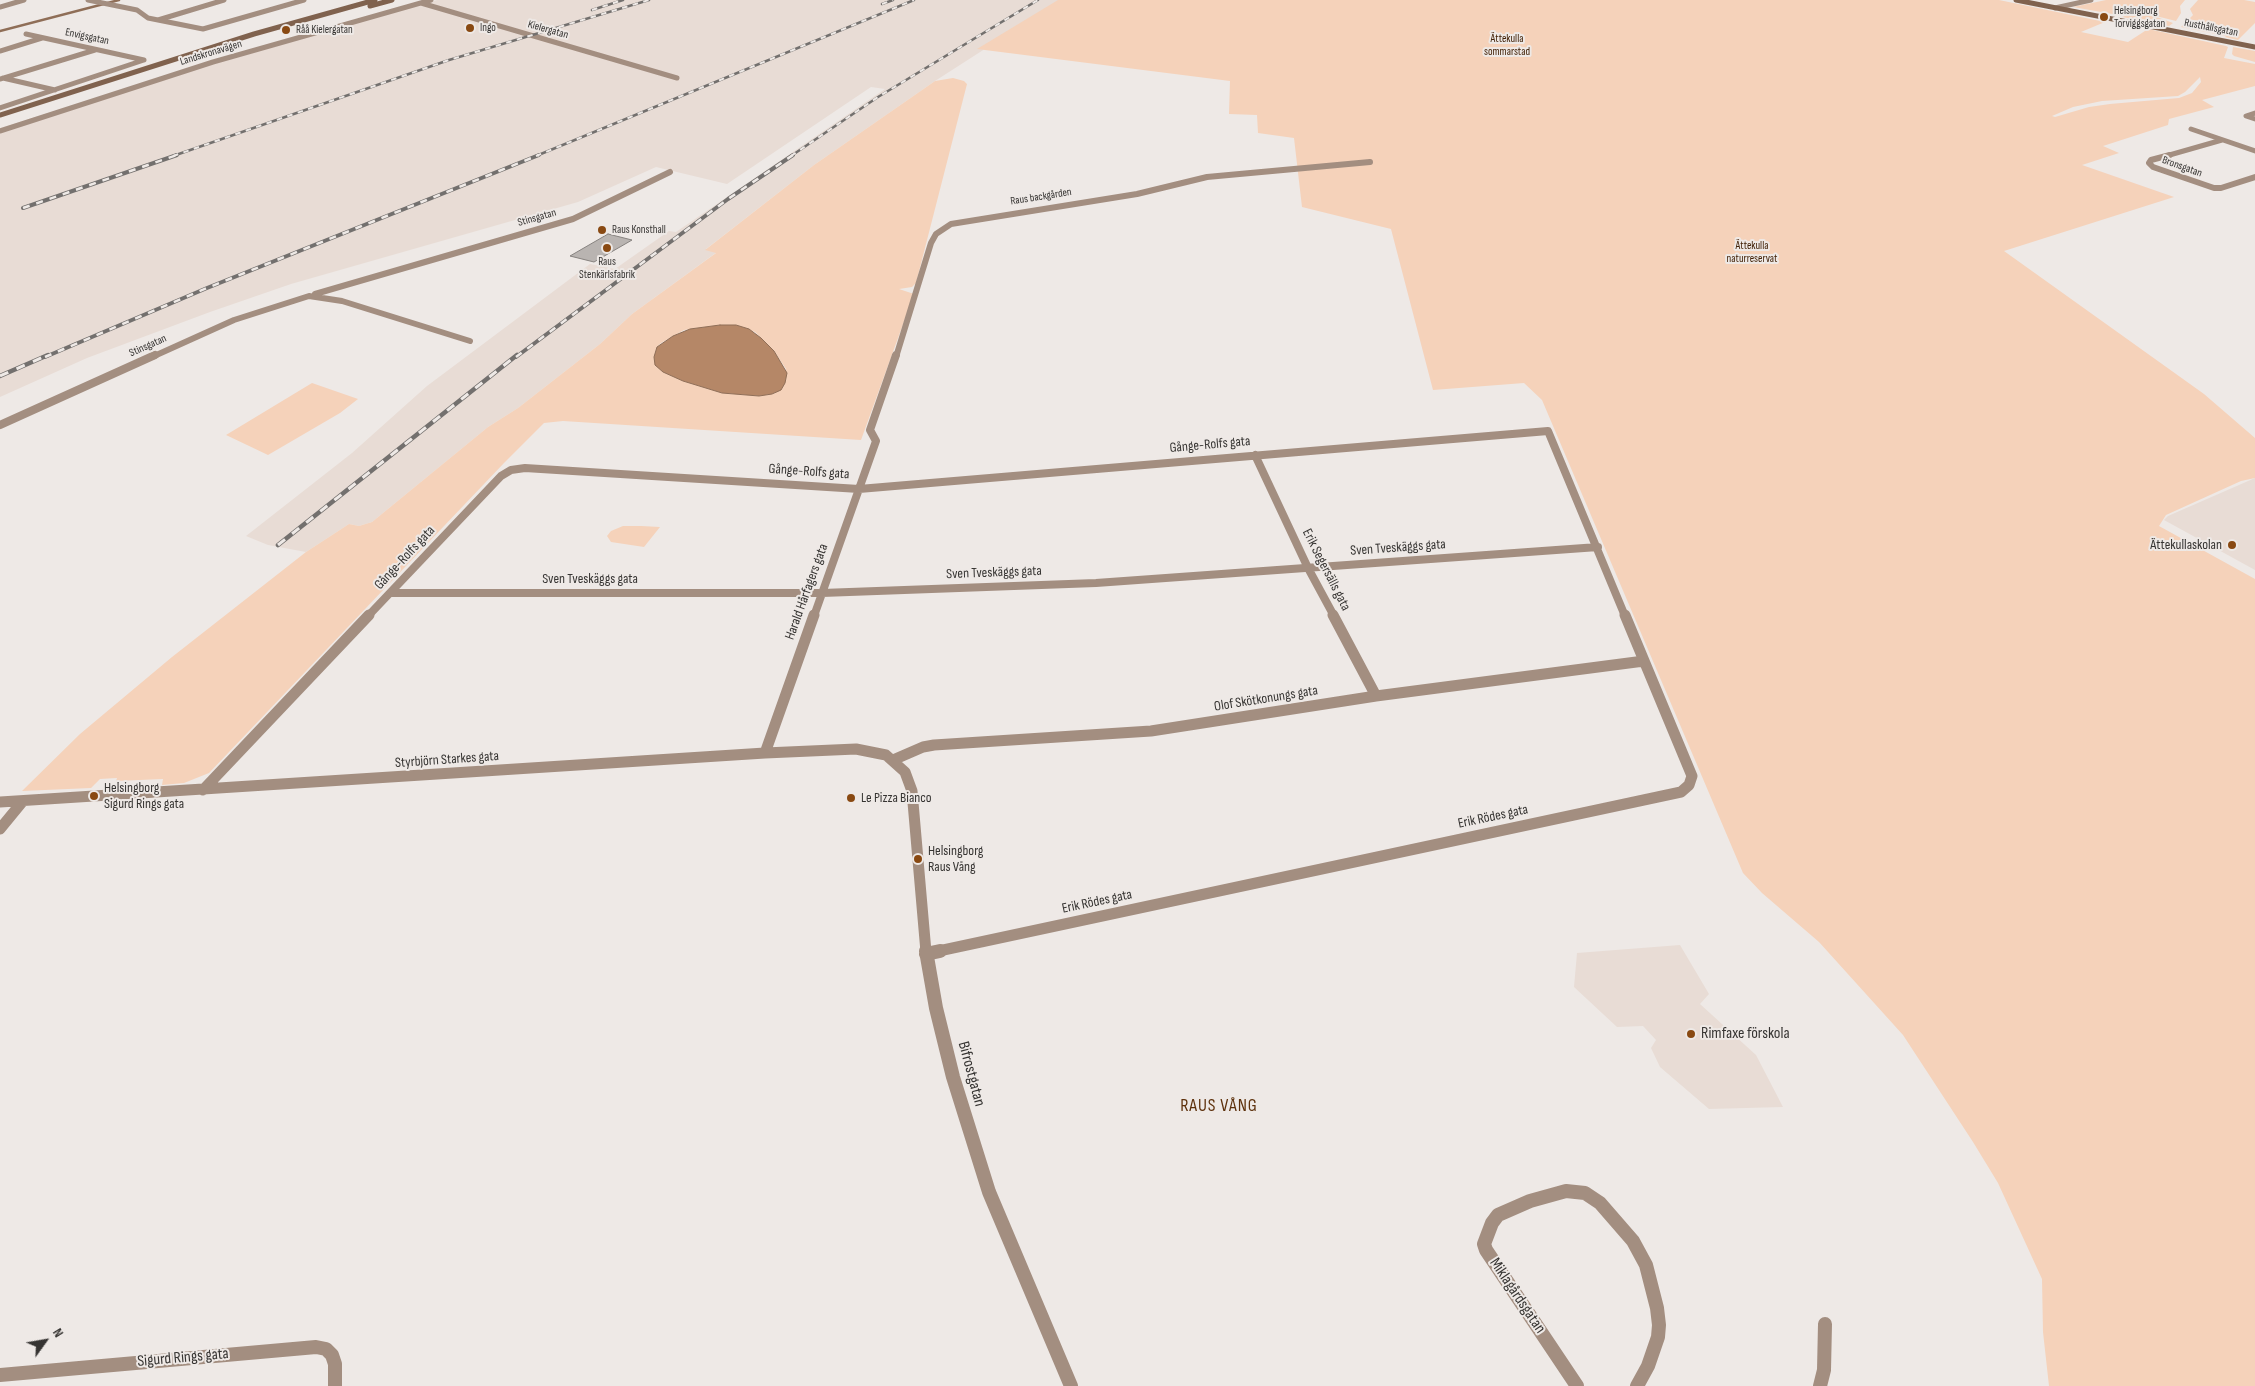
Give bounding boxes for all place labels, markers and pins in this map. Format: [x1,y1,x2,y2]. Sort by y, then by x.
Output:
place label: Helsingborg Torviggsgatan [2114,4,2165,30]
marker: Helsingborg Torviggsgatan [2098,11,2110,23]
place label: Ingo [480,21,496,35]
marker: Ingo [464,22,476,34]
place label: Råå Kielergatan [296,23,353,37]
marker: Råå Kielergatan [280,24,292,36]
place label: Raus Konsthall [612,223,666,237]
marker: Raus Konsthall [596,224,608,236]
marker: Raus Stenkärlsfabrik [601,242,613,254]
place label: Raus Stenkärlsfabrik [579,255,635,281]
place label: Ättekullaskolan [2150,537,2222,553]
marker: Ättekullaskolan [2226,539,2238,551]
place label: Helsingborg Sigurd Rings gata [104,780,184,812]
marker: Helsingborg Sigurd Rings gata [88,790,100,802]
place label: Le Pizza Bianco [861,790,932,806]
marker: Le Pizza Bianco [845,792,857,804]
place label: Helsingborg Raus Vång [928,843,983,876]
marker: Helsingborg Raus Vång [912,853,924,865]
place label: Rimfaxe förskola [1701,1024,1790,1044]
marker: Rimfaxe förskola [1685,1028,1697,1040]

